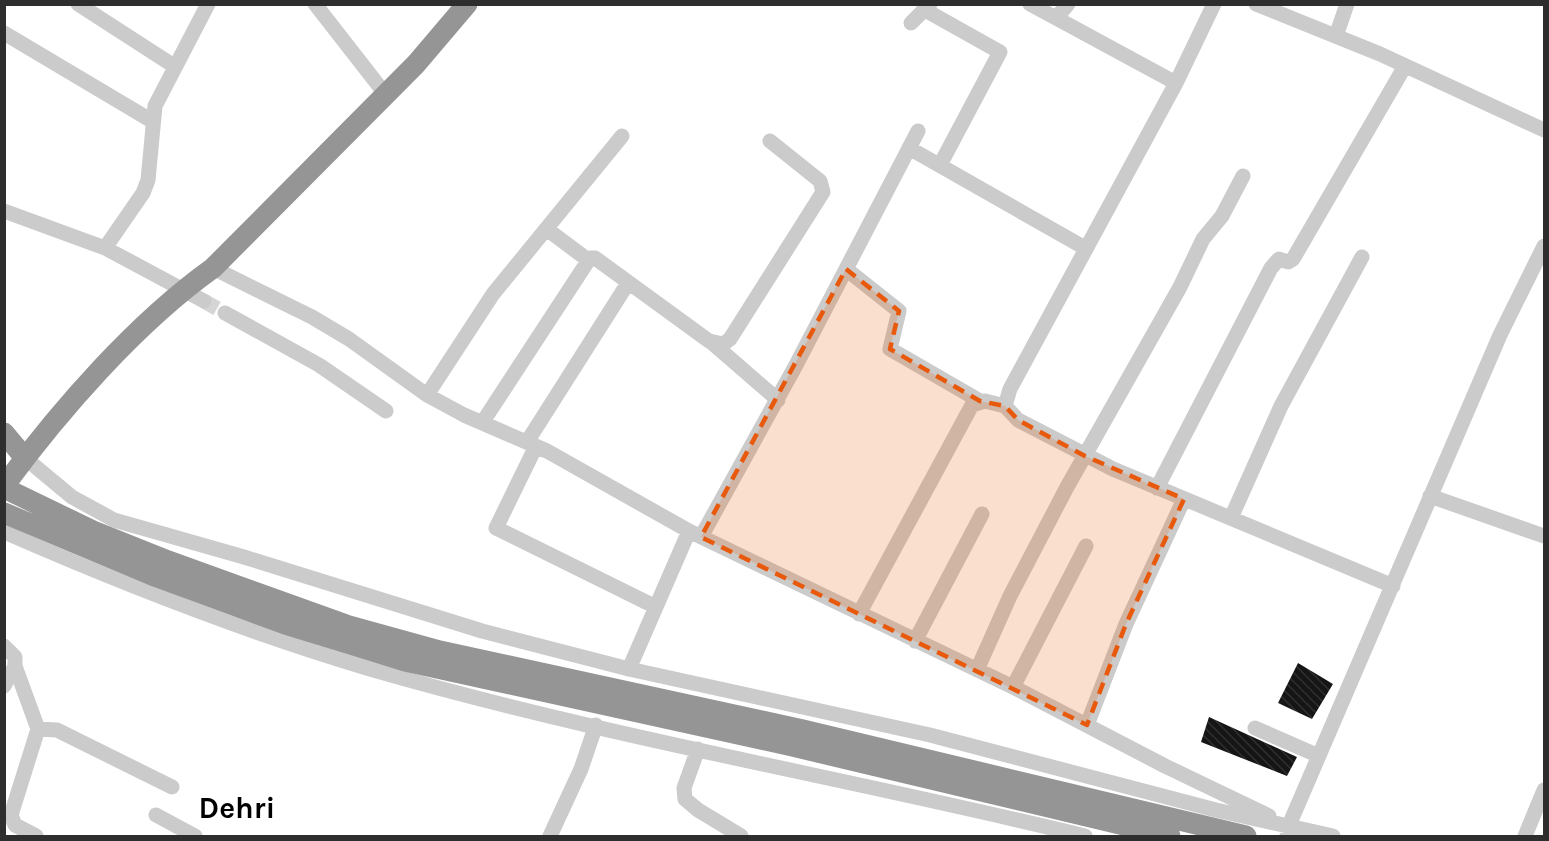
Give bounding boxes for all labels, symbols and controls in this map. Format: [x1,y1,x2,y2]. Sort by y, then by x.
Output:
district label: Dehri [199,790,275,826]

